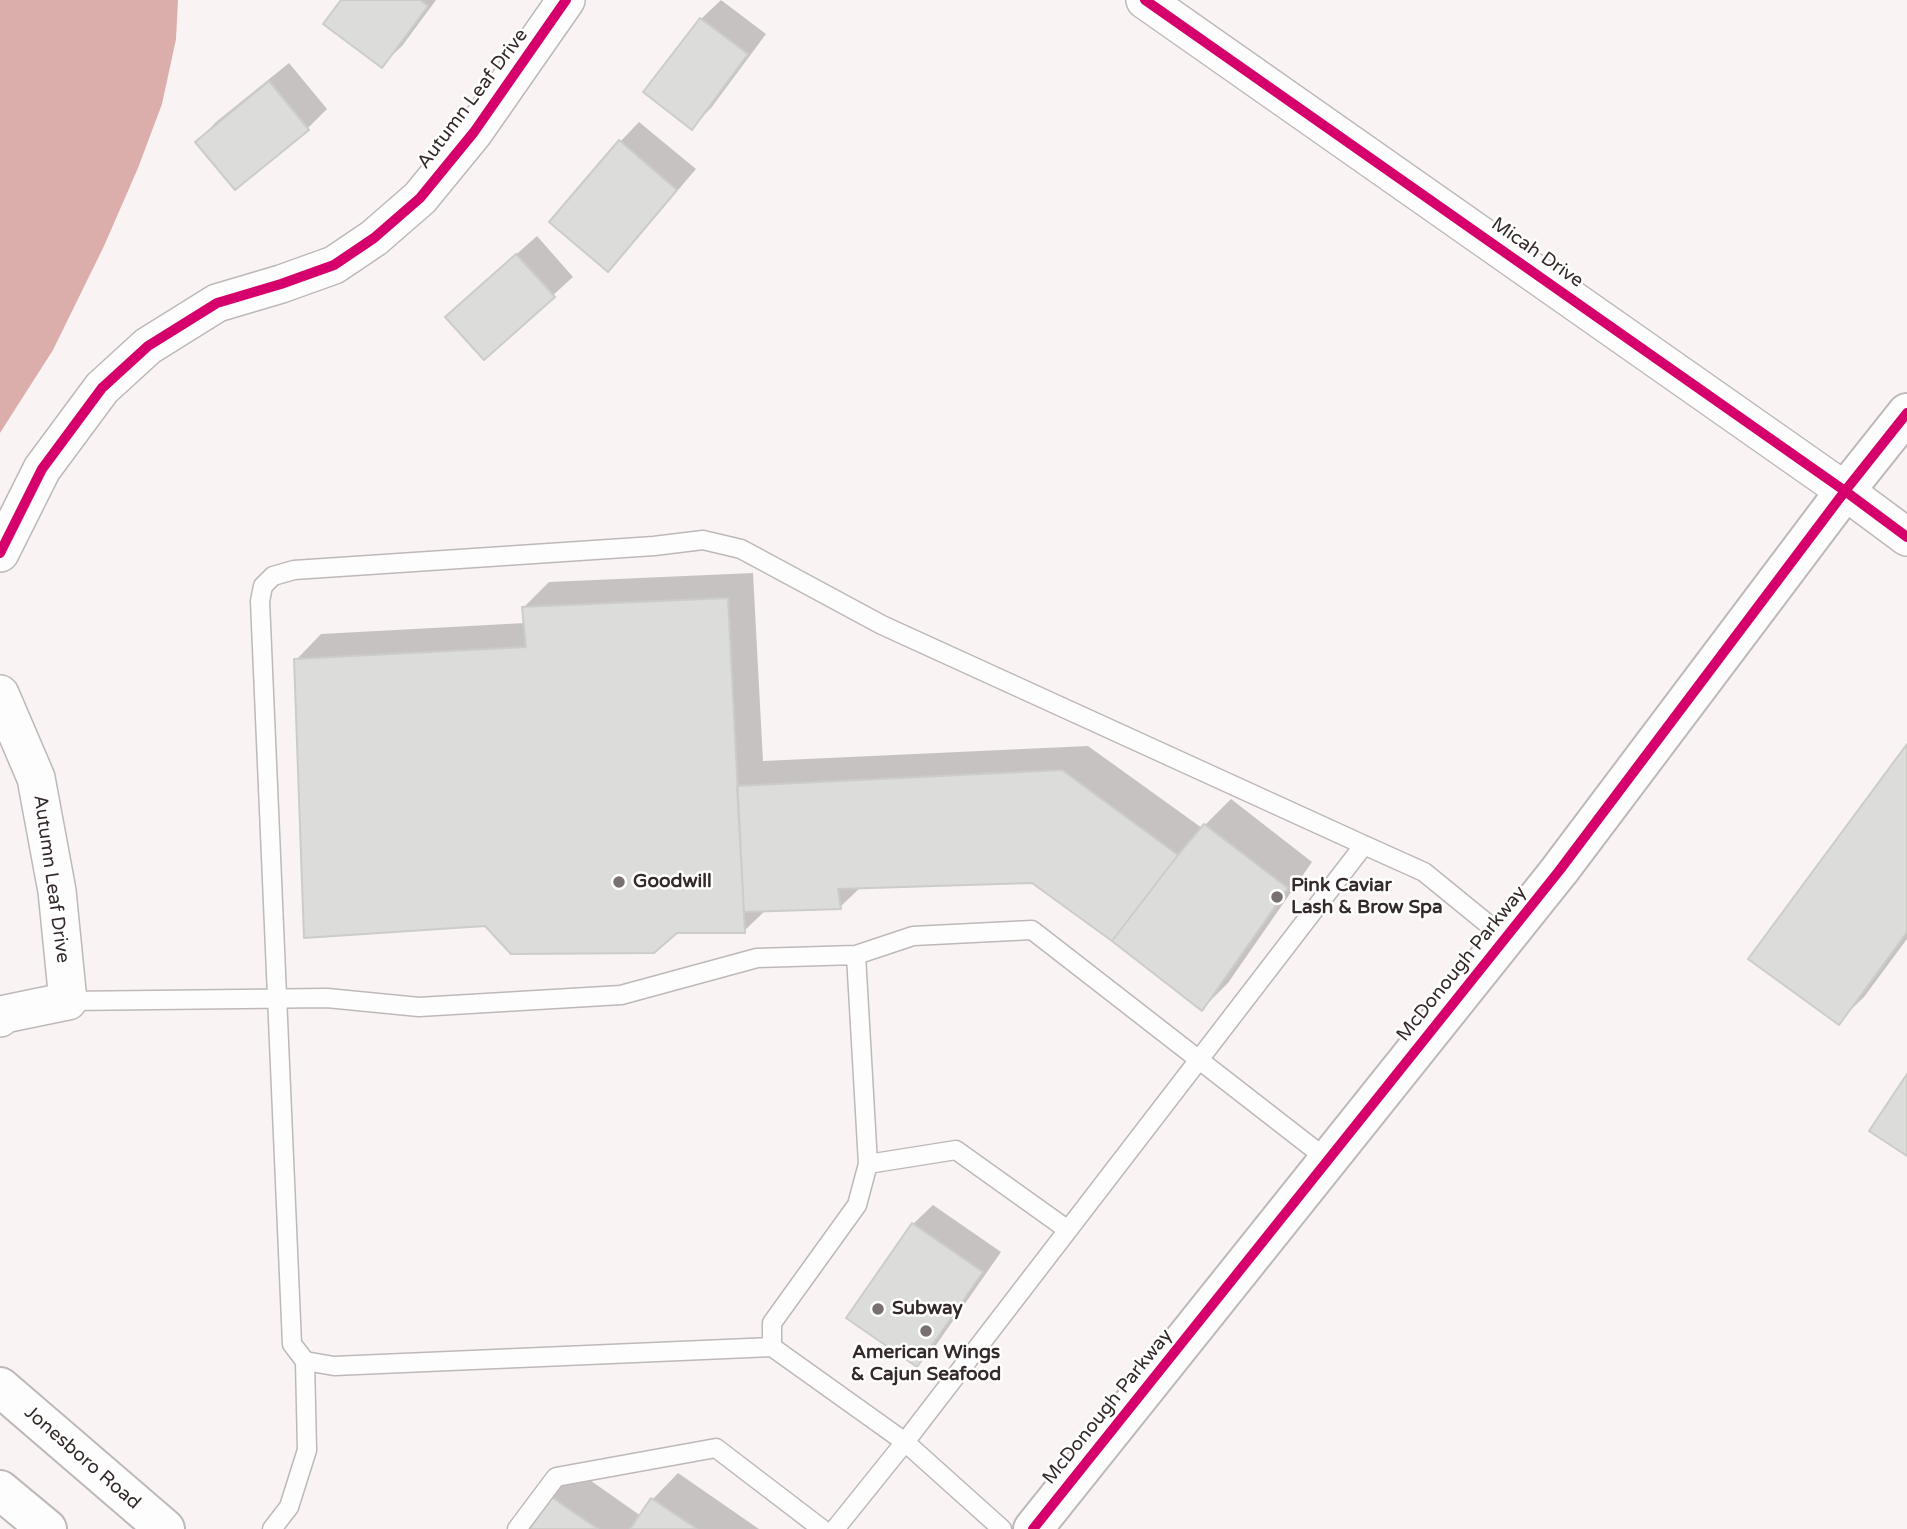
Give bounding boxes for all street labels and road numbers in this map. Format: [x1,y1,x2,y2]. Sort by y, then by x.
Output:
street label: Autumn Leaf Drive [413,25,533,173]
street label: Micah Drive [1487,213,1587,293]
street label: Autumn Leaf Drive [28,794,74,964]
street label: McDonough Parkway [1392,882,1532,1046]
street label: McDonough Parkway [1038,1325,1178,1489]
street label: Jonesboro Road [19,1401,145,1515]

